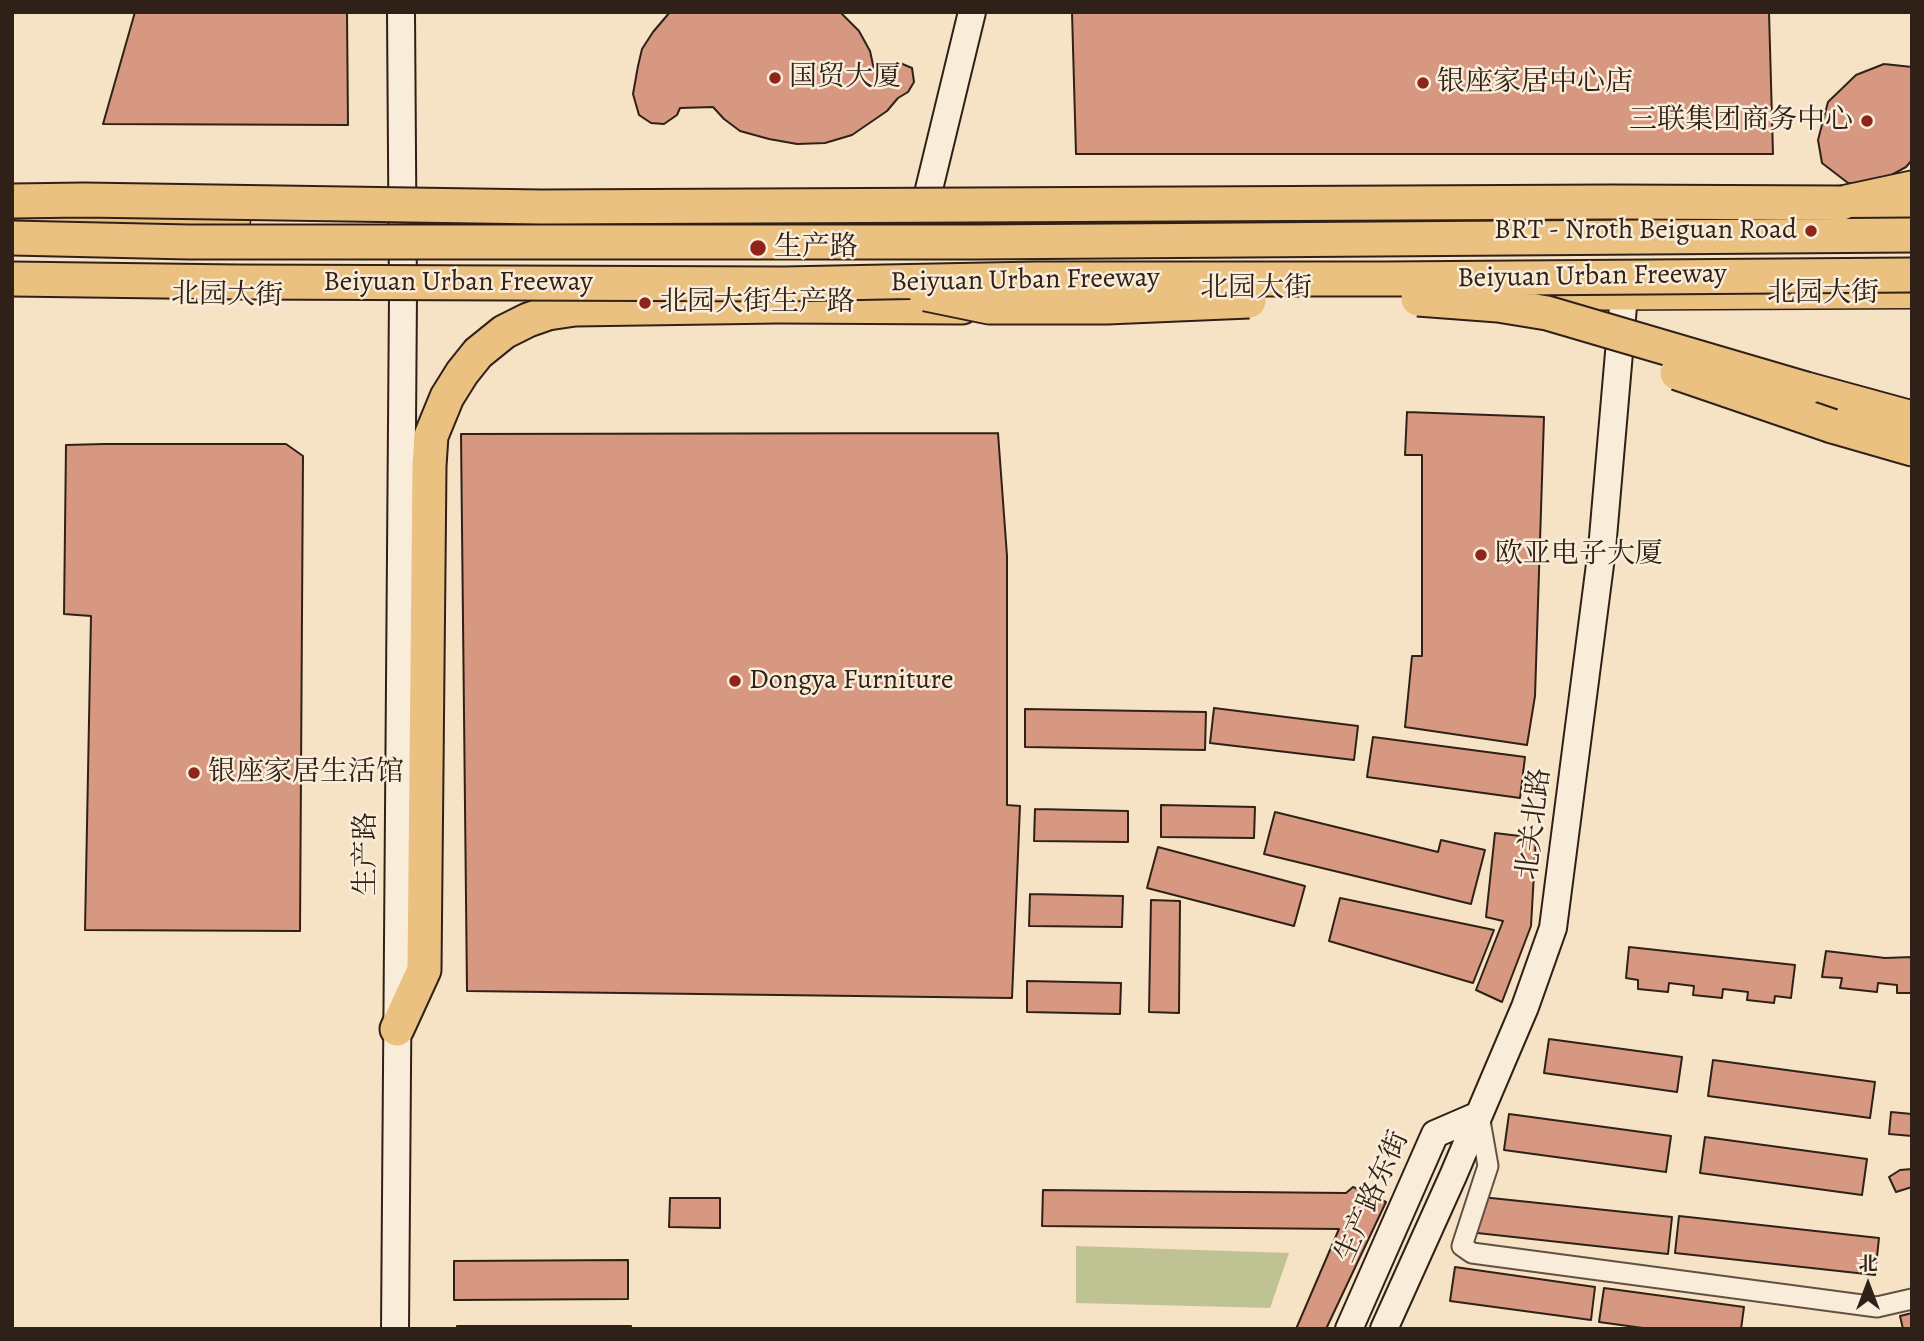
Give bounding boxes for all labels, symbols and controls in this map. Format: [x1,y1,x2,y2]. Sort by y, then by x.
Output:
place label: 国贸大厦 [789,61,901,95]
place label: 银座家居中心店 [1437,66,1633,100]
marker: 国贸大厦 [767,70,783,86]
marker: 银座家居中心店 [1415,75,1431,91]
place label: 三联集团商务中心 [1629,104,1853,138]
marker: 三联集团商务中心 [1859,113,1875,129]
place label: BRT - Nroth Beiguan Road [1494,214,1797,248]
marker: BRT - Nroth Beiguan Road [1803,223,1819,239]
place label: 生产路 [774,231,858,265]
marker: 生产路 [748,238,768,258]
street label: Beiyuan Urban Freeway [1457,258,1727,296]
street label: Beiyuan Urban Freeway [890,262,1160,300]
street label: Beiyuan Urban Freeway [323,266,593,300]
street label: 北园大街 [1200,272,1312,306]
street label: 北园大街 [1767,277,1879,311]
street label: 北园大街 [171,278,283,314]
place label: 北园大街生产路 [659,286,855,320]
marker: 北园大街生产路 [637,295,653,311]
place label: 欧亚电子大厦 [1495,538,1663,572]
marker: 欧亚电子大厦 [1473,547,1489,563]
place label: Dongya Furniture [749,664,953,698]
marker: Dongya Furniture [727,673,743,689]
place label: 银座家居生活馆 [208,756,404,790]
marker: 银座家居生活馆 [186,765,202,781]
street label: 北关北路 [1512,766,1558,882]
street label: 生产路 [350,812,384,896]
street label: 生产路东街 [1329,1126,1417,1268]
north arrow [1833,1250,1903,1320]
text: 北 [1858,1251,1878,1277]

